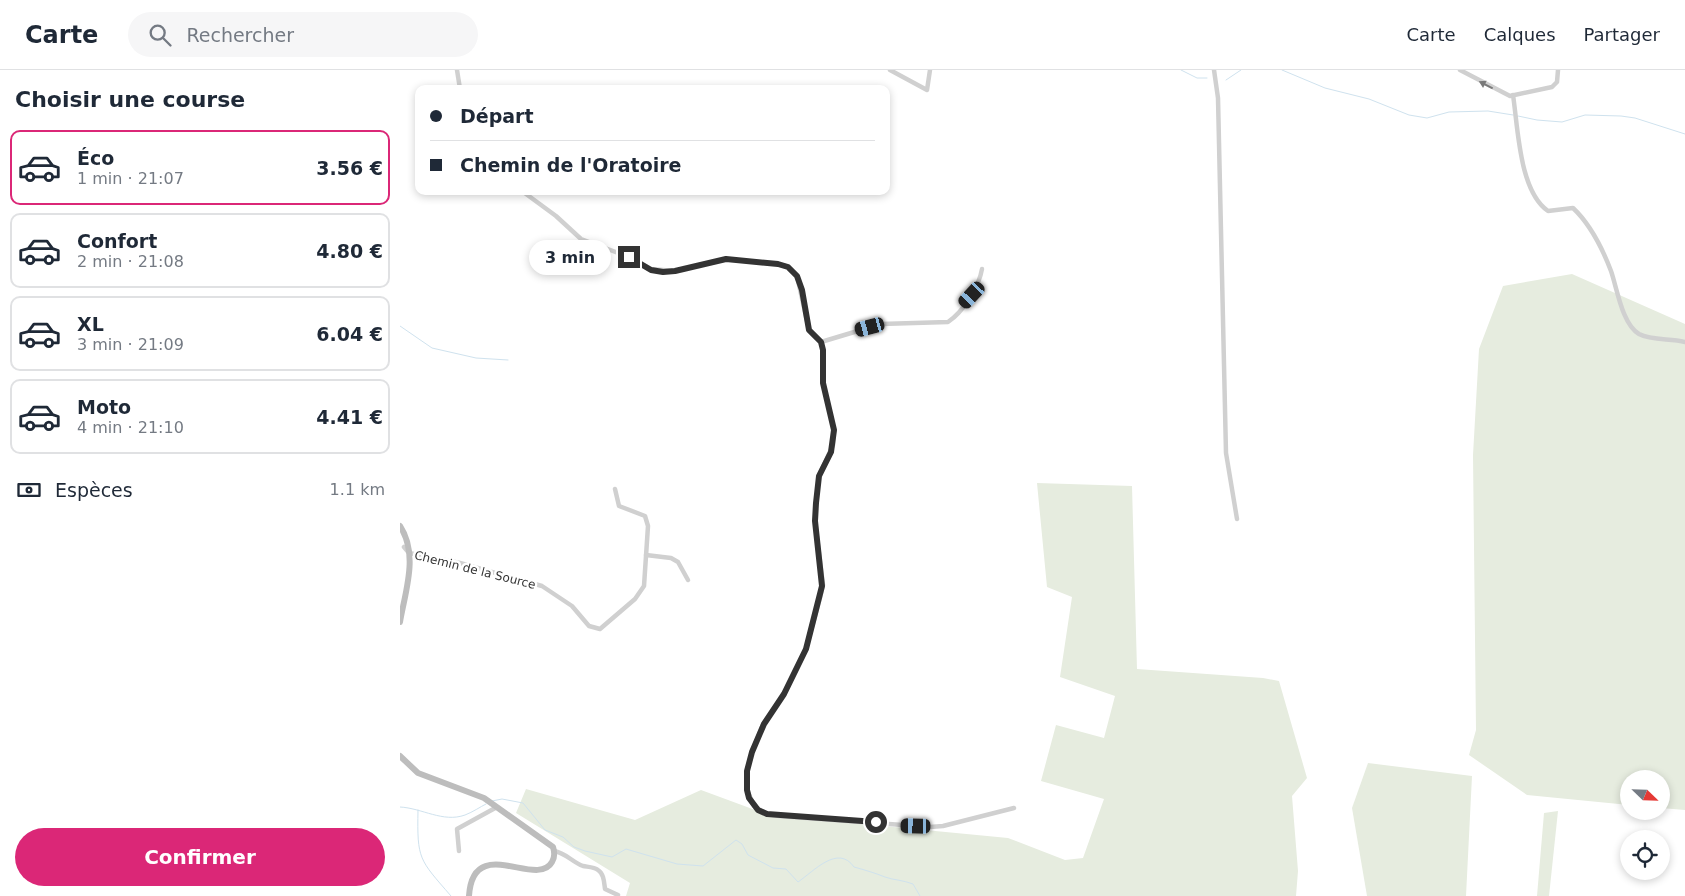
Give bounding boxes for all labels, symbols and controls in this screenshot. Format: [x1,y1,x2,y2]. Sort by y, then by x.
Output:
search box [128,12,478,57]
text: Carte [25,21,98,49]
icon: search [146,21,174,49]
text: Rechercher [186,24,294,46]
text: Carte [1407,24,1456,45]
text: Calques [1484,24,1556,45]
text: Partager [1584,24,1660,45]
one-way arrow [1479,81,1493,89]
text: Choisir une course [15,87,245,112]
text: Départ [460,105,534,127]
icon: car [17,145,62,190]
text: Éco [77,147,114,169]
text: Chemin de l'Oratoire [460,154,682,176]
text: 3.56 € [316,157,383,179]
text: 1 min · 21:07 [77,169,184,188]
icon: car [17,228,62,273]
text: Confort [77,230,157,252]
text: 4.80 € [316,240,383,262]
callout: 3 min [529,240,612,274]
route end [618,246,640,268]
text: 3 min [545,248,595,267]
text: 2 min · 21:08 [77,252,184,271]
car [956,279,987,311]
icon: car [17,311,62,356]
text: XL [77,313,104,335]
car [853,316,886,338]
text: 6.04 € [316,323,383,345]
text: 3 min · 21:09 [77,335,184,354]
icon: car [17,394,62,439]
text: Moto [77,396,131,418]
text: 4.41 € [316,406,383,428]
text: 4 min · 21:10 [77,418,184,437]
icon: cash [15,476,43,504]
text: Espèces [55,479,133,501]
text: 1.1 km [330,480,385,499]
street label: Chemin de la Source [413,548,537,592]
north arrow [1620,770,1670,820]
map controls [1620,770,1670,880]
route start [865,811,887,833]
car [900,818,931,834]
button: Confirmer [15,828,385,886]
button: locate [1620,830,1670,880]

